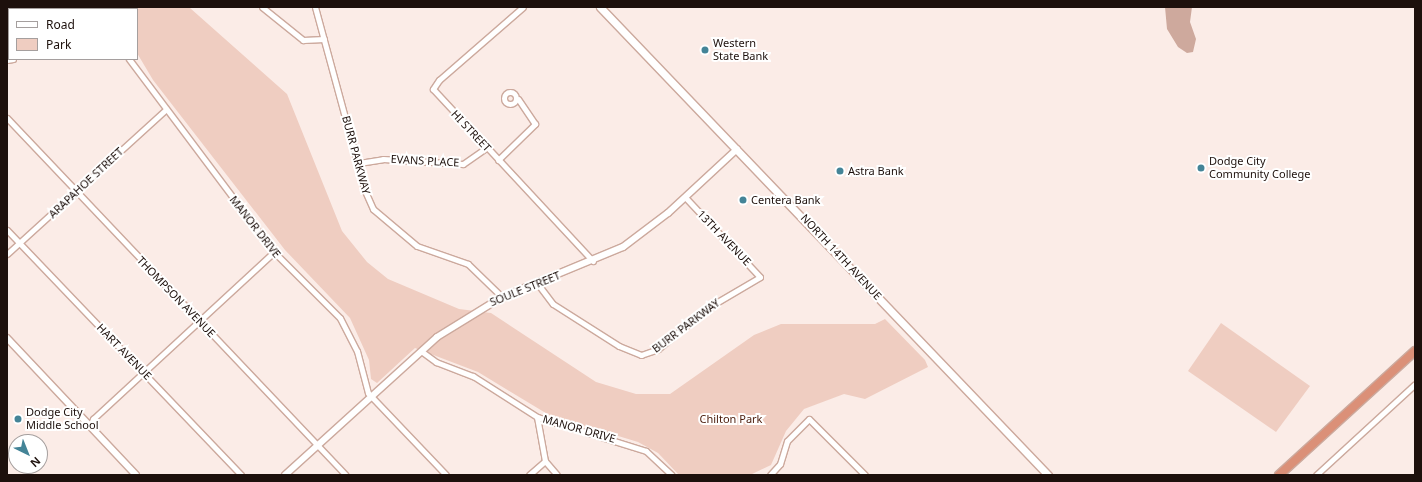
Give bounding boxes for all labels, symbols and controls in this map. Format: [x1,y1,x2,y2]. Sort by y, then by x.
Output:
legend [8,8,138,60]
text: Road [46,16,75,33]
text: Park [46,36,71,53]
place label: Western State Bank [713,37,768,63]
marker: Western State Bank [700,45,710,55]
street label: HI STREET [448,107,494,155]
street label: BURR PARKWAY [339,114,373,196]
street label: ARAPAHOE STREET [46,145,126,221]
street label: EVANS PLACE [390,153,460,169]
place label: Dodge City Community College [1209,155,1311,181]
marker: Dodge City Community College [1196,163,1206,173]
place label: Astra Bank [848,164,904,178]
marker: Astra Bank [835,166,845,176]
street label: MANOR DRIVE [227,193,283,261]
place label: Centera Bank [751,193,820,207]
marker: Centera Bank [738,195,748,205]
street label: 13TH AVENUE [694,208,754,268]
street label: NORTH 14TH AVENUE [798,211,884,303]
street label: THOMPSON AVENUE [134,254,218,340]
street label: SOULE STREET [488,269,562,309]
street label: BURR PARKWAY [650,296,722,356]
street label: HART AVENUE [94,321,154,383]
place label: Dodge City Middle School [26,406,99,432]
street label: MANOR DRIVE [541,412,617,446]
park label: Chilton Park [700,412,762,426]
marker: Dodge City Middle School [13,414,23,424]
north arrow [8,434,48,474]
text: N [27,454,44,471]

